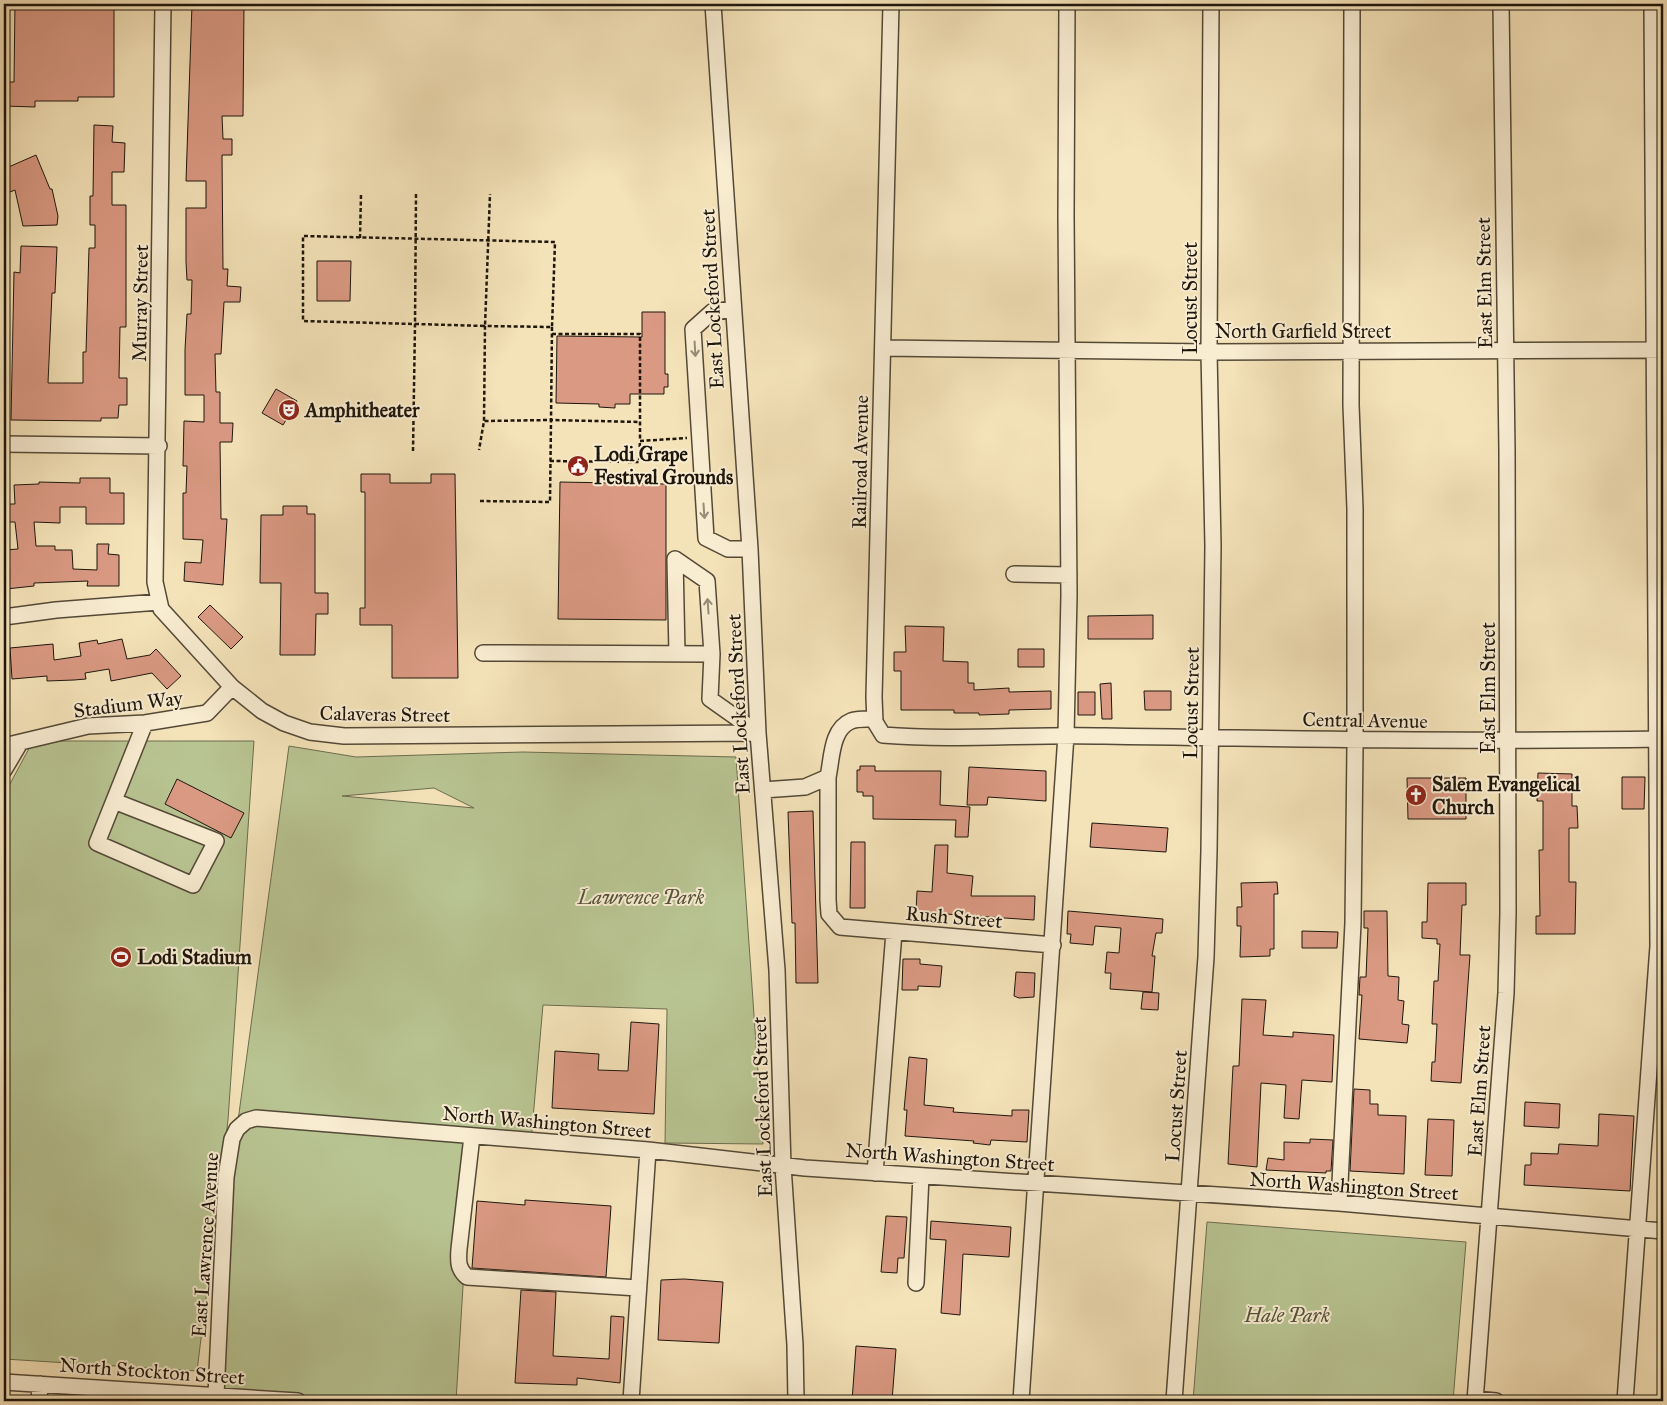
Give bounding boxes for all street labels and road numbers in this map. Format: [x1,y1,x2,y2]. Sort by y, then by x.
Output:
street label: East Lockeford Street [695,208,729,390]
street label: East Elm Street [1471,217,1497,349]
street label: Locust Street [1178,242,1202,354]
street label: Murray Street [127,244,153,362]
street label: North Garfield Street [1215,319,1391,343]
street label: Railroad Avenue [847,395,873,529]
street label: East Lockeford Street [721,613,755,795]
street label: East Elm Street [1476,622,1500,754]
street label: Locust Street [1178,647,1204,759]
street label: Stadium Way [72,685,185,723]
street label: Calaveras Street [319,701,451,727]
street label: Central Avenue [1302,707,1428,733]
street label: Rush Street [905,901,1003,933]
street label: East Lockeford Street [747,1016,777,1198]
street label: East Elm Street [1462,1024,1496,1158]
street label: Locust Street [1160,1049,1192,1163]
street label: North Washington Street [442,1101,652,1144]
street label: North Washington Street [845,1138,1055,1177]
street label: East Lawrence Avenue [187,1152,223,1338]
street label: North Washington Street [1249,1167,1459,1206]
street label: North Stockton Street [59,1353,245,1389]

